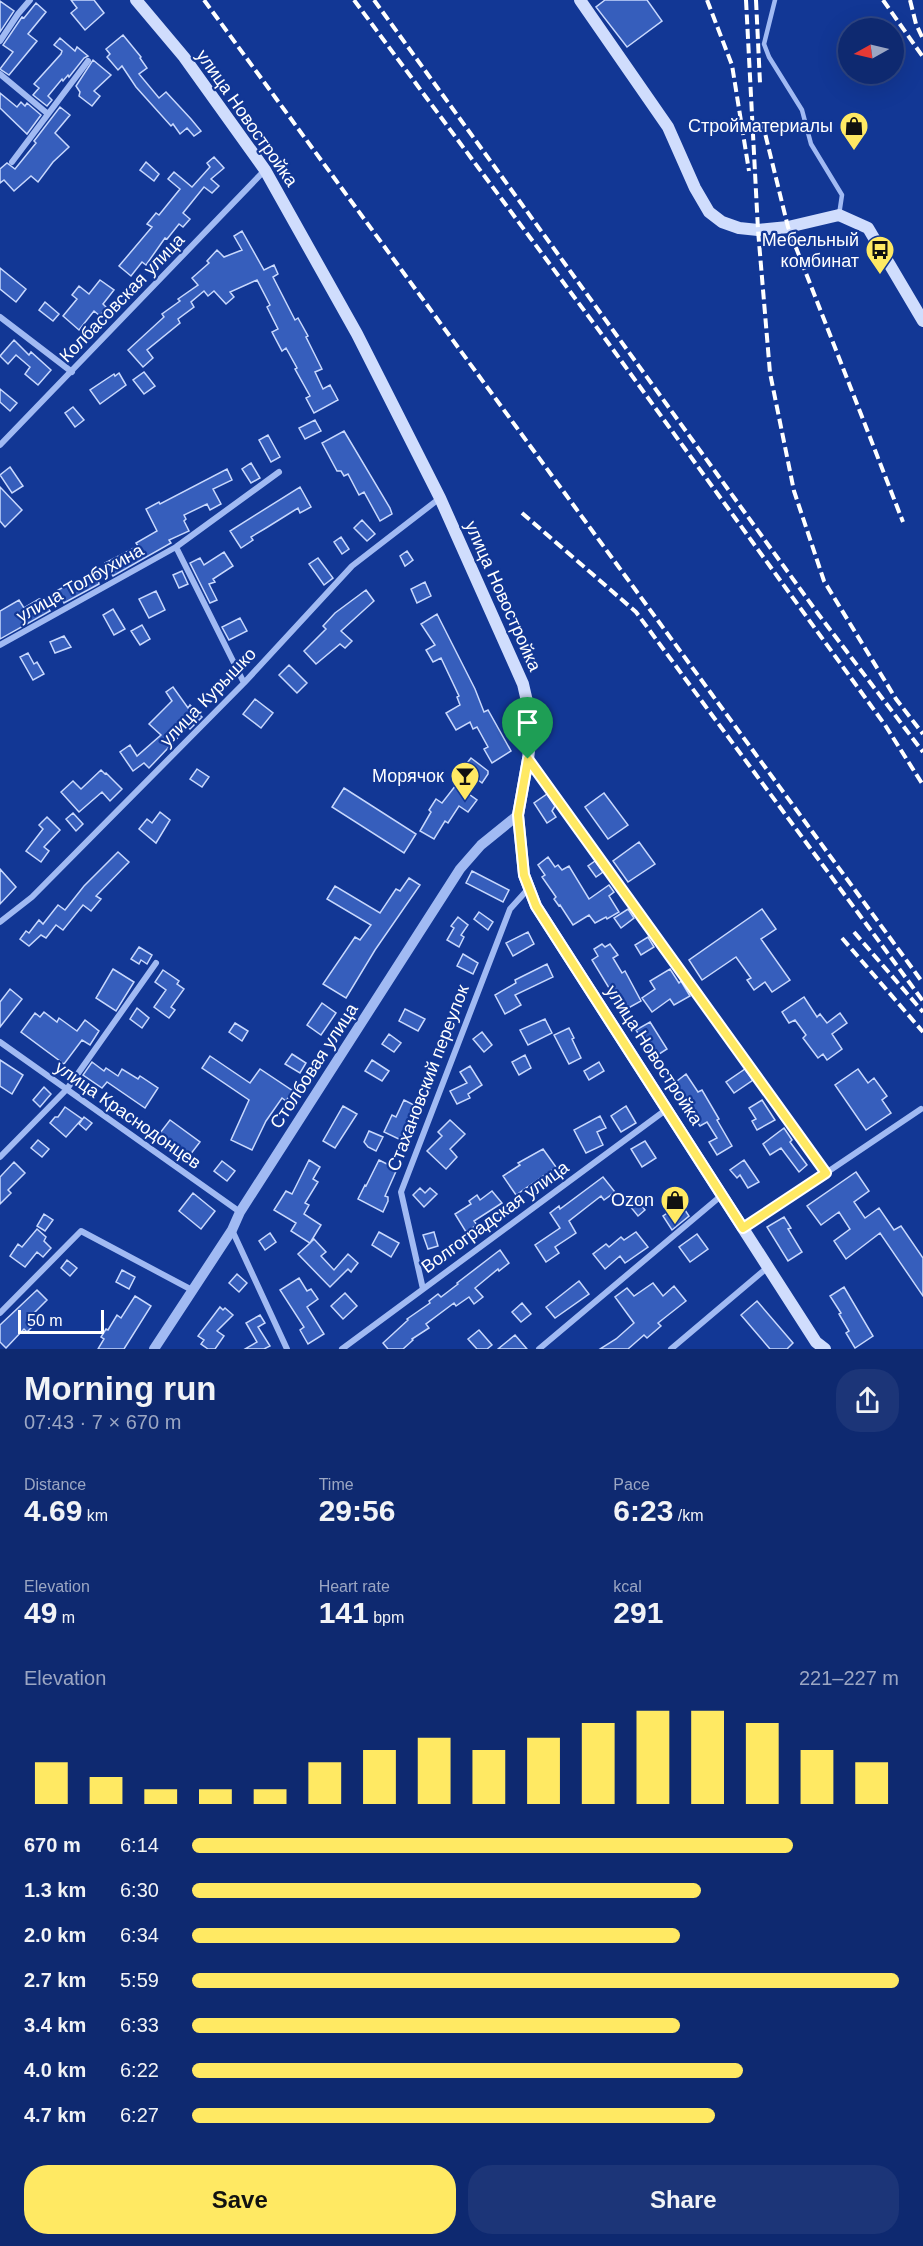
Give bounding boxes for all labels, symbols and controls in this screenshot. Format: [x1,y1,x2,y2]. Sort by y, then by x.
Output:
north arrow [838,18,904,84]
map controls [838,18,904,84]
street label: улица Новостройка [192,46,302,191]
shop icon: Стройматериалы [838,110,870,152]
place label: Стройматериалы [688,116,833,136]
street label: Колбасовская улица [56,229,189,366]
place label: Мебельный комбинат [762,230,859,271]
bus stop icon: Мебельный комбинат [864,234,896,276]
street label: улица Новостройка [461,518,546,675]
street label: улица Толбухина [13,539,148,626]
street label: улица Курышко [156,644,260,750]
pin [502,697,553,759]
icon: arrive [511,706,544,739]
bar icon: Морячок [449,760,481,802]
place label: Морячок [372,766,444,786]
street label: улица Новостройка [601,981,707,1129]
street label: Стахановский переулок [383,982,473,1174]
street label: Столбовая улица [266,999,362,1132]
street label: улица Краснодонцев [51,1057,205,1173]
street label: Волгоградская улица [418,1156,573,1277]
shop icon: Ozon [659,1184,691,1226]
place label: Ozon [611,1190,654,1210]
scale bar [18,1307,104,1334]
text: 50 m [27,1312,63,1329]
button: share [836,1369,899,1432]
text: Morning run [24,1370,216,1407]
text: 07:43 · 7 × 670 m [24,1411,181,1433]
text: Distance [24,1476,86,1493]
text: Time [319,1476,354,1493]
text: Pace [613,1476,650,1493]
text: 4.69 [24,1494,82,1527]
text: 29:56 [319,1494,395,1527]
text: 6:23 [613,1494,673,1527]
text: km [82,1507,108,1524]
text: /km [673,1507,704,1524]
text: Elevation [24,1578,90,1595]
text: Heart rate [319,1578,390,1595]
text: kcal [613,1578,642,1595]
text: 49 [24,1596,57,1629]
text: 141 [319,1596,369,1629]
text: 291 [613,1596,663,1629]
text: m [57,1609,75,1626]
text: bpm [369,1609,404,1626]
text: Elevation [24,1667,106,1689]
text: 221–227 m [799,1667,899,1689]
text: 670 m [24,1834,81,1856]
text: 6:14 [120,1834,159,1856]
text: 1.3 km [24,1879,86,1901]
text: 6:30 [120,1879,159,1901]
text: 2.0 km [24,1924,86,1946]
text: 6:34 [120,1924,159,1946]
text: 2.7 km [24,1969,86,1991]
text: 5:59 [120,1969,159,1991]
text: 3.4 km [24,2014,86,2036]
text: 6:33 [120,2014,159,2036]
text: 4.0 km [24,2059,86,2081]
text: 6:22 [120,2059,159,2081]
text: 4.7 km [24,2104,86,2126]
text: 6:27 [120,2104,159,2126]
button: Save [24,2165,456,2234]
button: Share [468,2165,899,2234]

